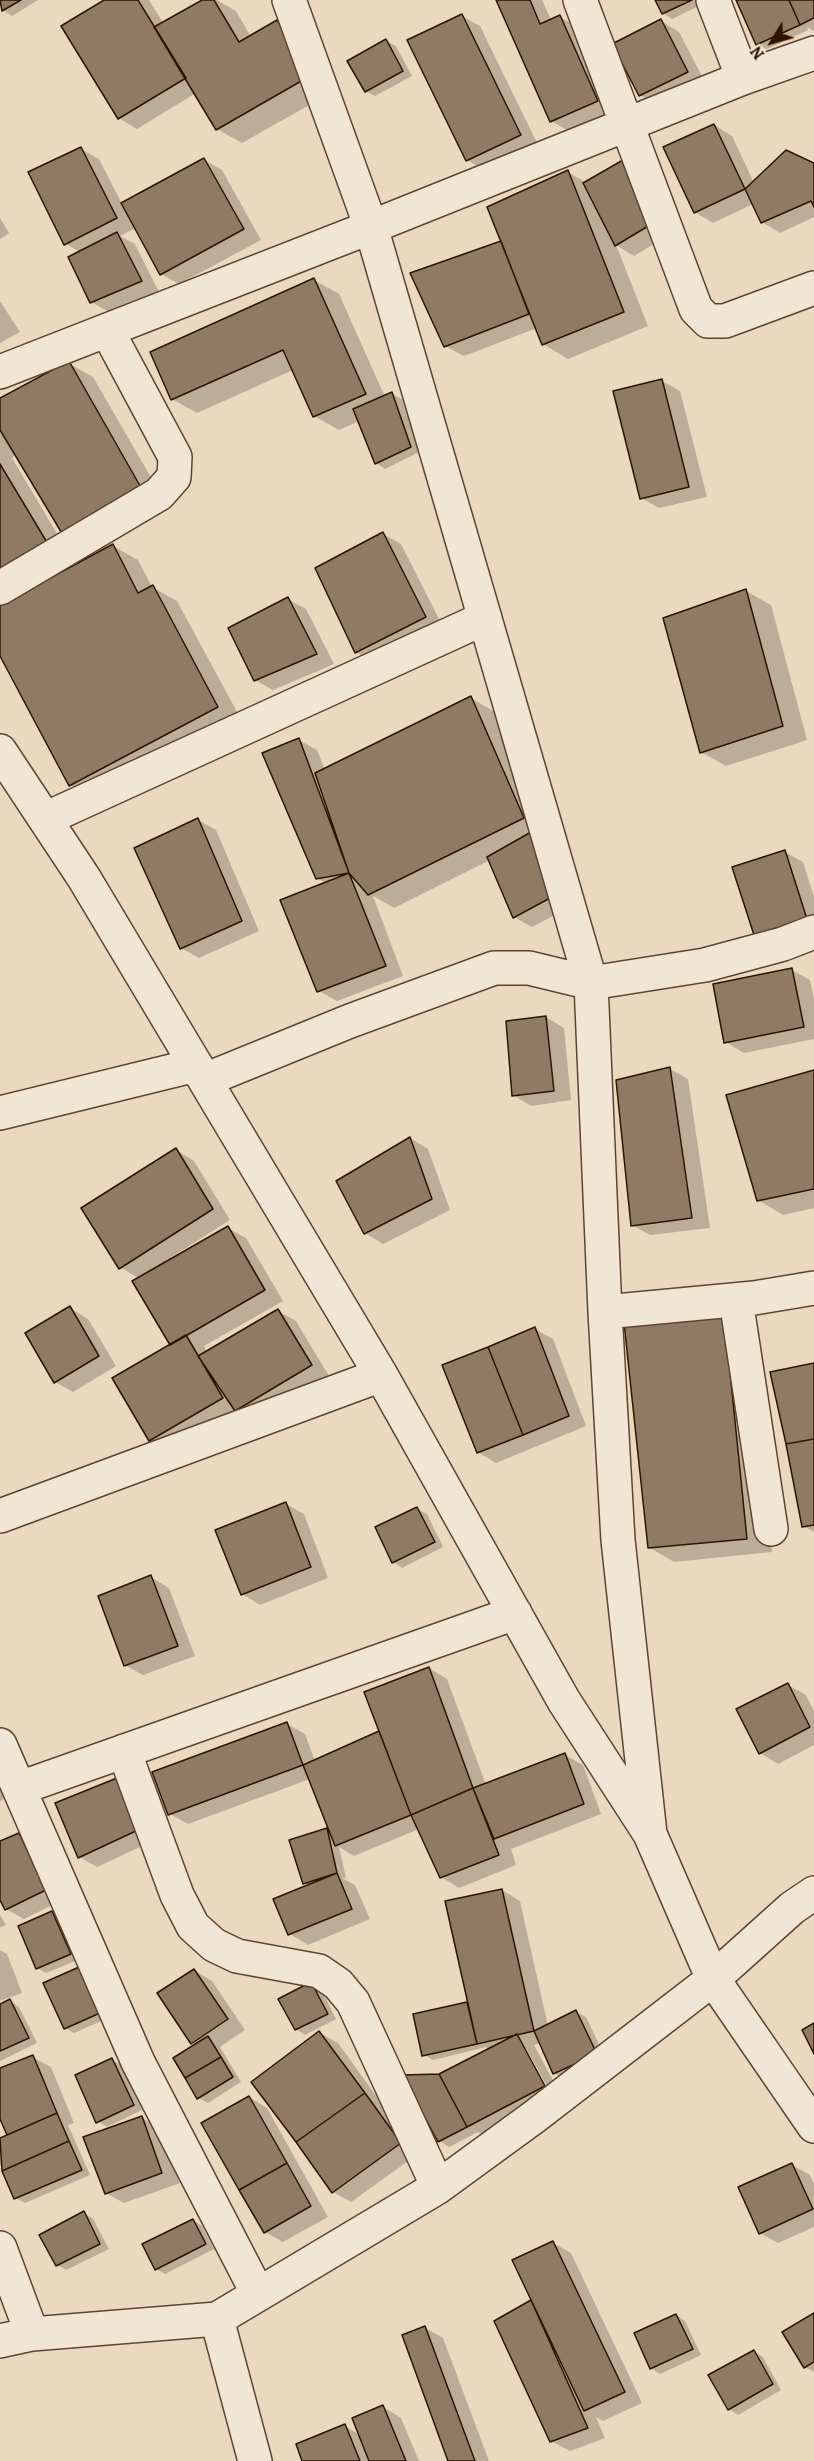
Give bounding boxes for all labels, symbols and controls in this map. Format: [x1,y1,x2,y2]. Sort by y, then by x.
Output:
north arrow [742,12,802,72]
text: N [745,42,770,64]

